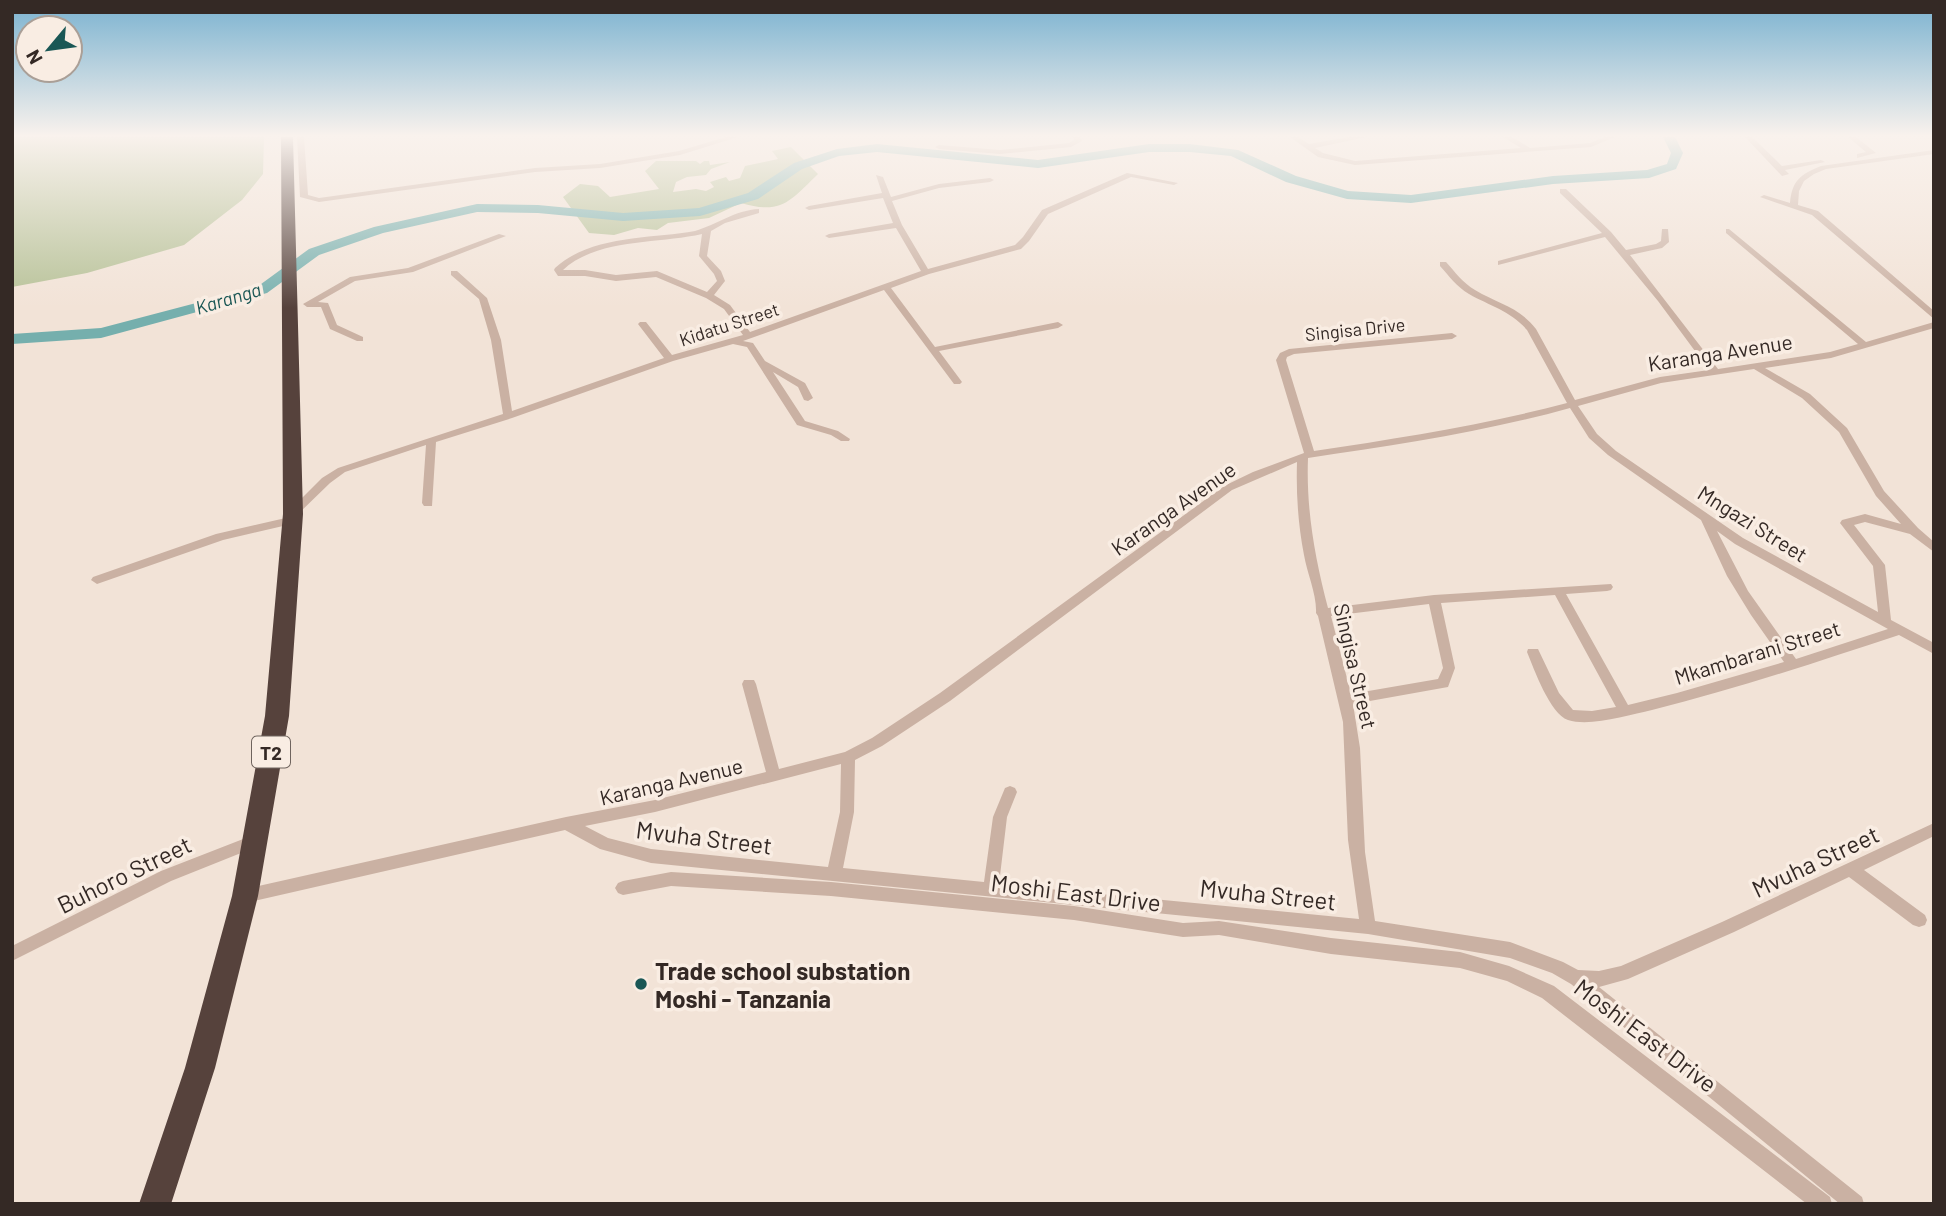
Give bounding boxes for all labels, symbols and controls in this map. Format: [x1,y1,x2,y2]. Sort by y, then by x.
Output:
north arrow [14,14,84,84]
text: N [21,46,47,69]
water label: Karanga [192,277,264,319]
street label: Kidatu Street [676,298,782,350]
street label: Singisa Drive [1304,313,1406,345]
street label: Karanga Avenue [1646,328,1794,376]
street label: Karanga Avenue [1106,456,1240,560]
street label: Mngazi Street [1694,479,1812,567]
street label: Singisa Street [1329,601,1383,731]
street label: Mkambarani Street [1671,615,1843,689]
road number: T2 [252,736,290,768]
street label: Karanga Avenue [597,752,745,810]
street label: Mvuha Street [634,814,774,860]
street label: Mvuha Street [1747,819,1883,903]
street label: Buhoro Street [52,829,196,919]
street label: Moshi East Drive [989,867,1163,917]
street label: Mvuha Street [1198,872,1338,916]
place label: Trade school substation Moshi - Tanzania [655,956,910,1013]
street label: Moshi East Drive [1569,972,1723,1098]
marker: Trade school substation Moshi - Tanzania [633,976,649,992]

